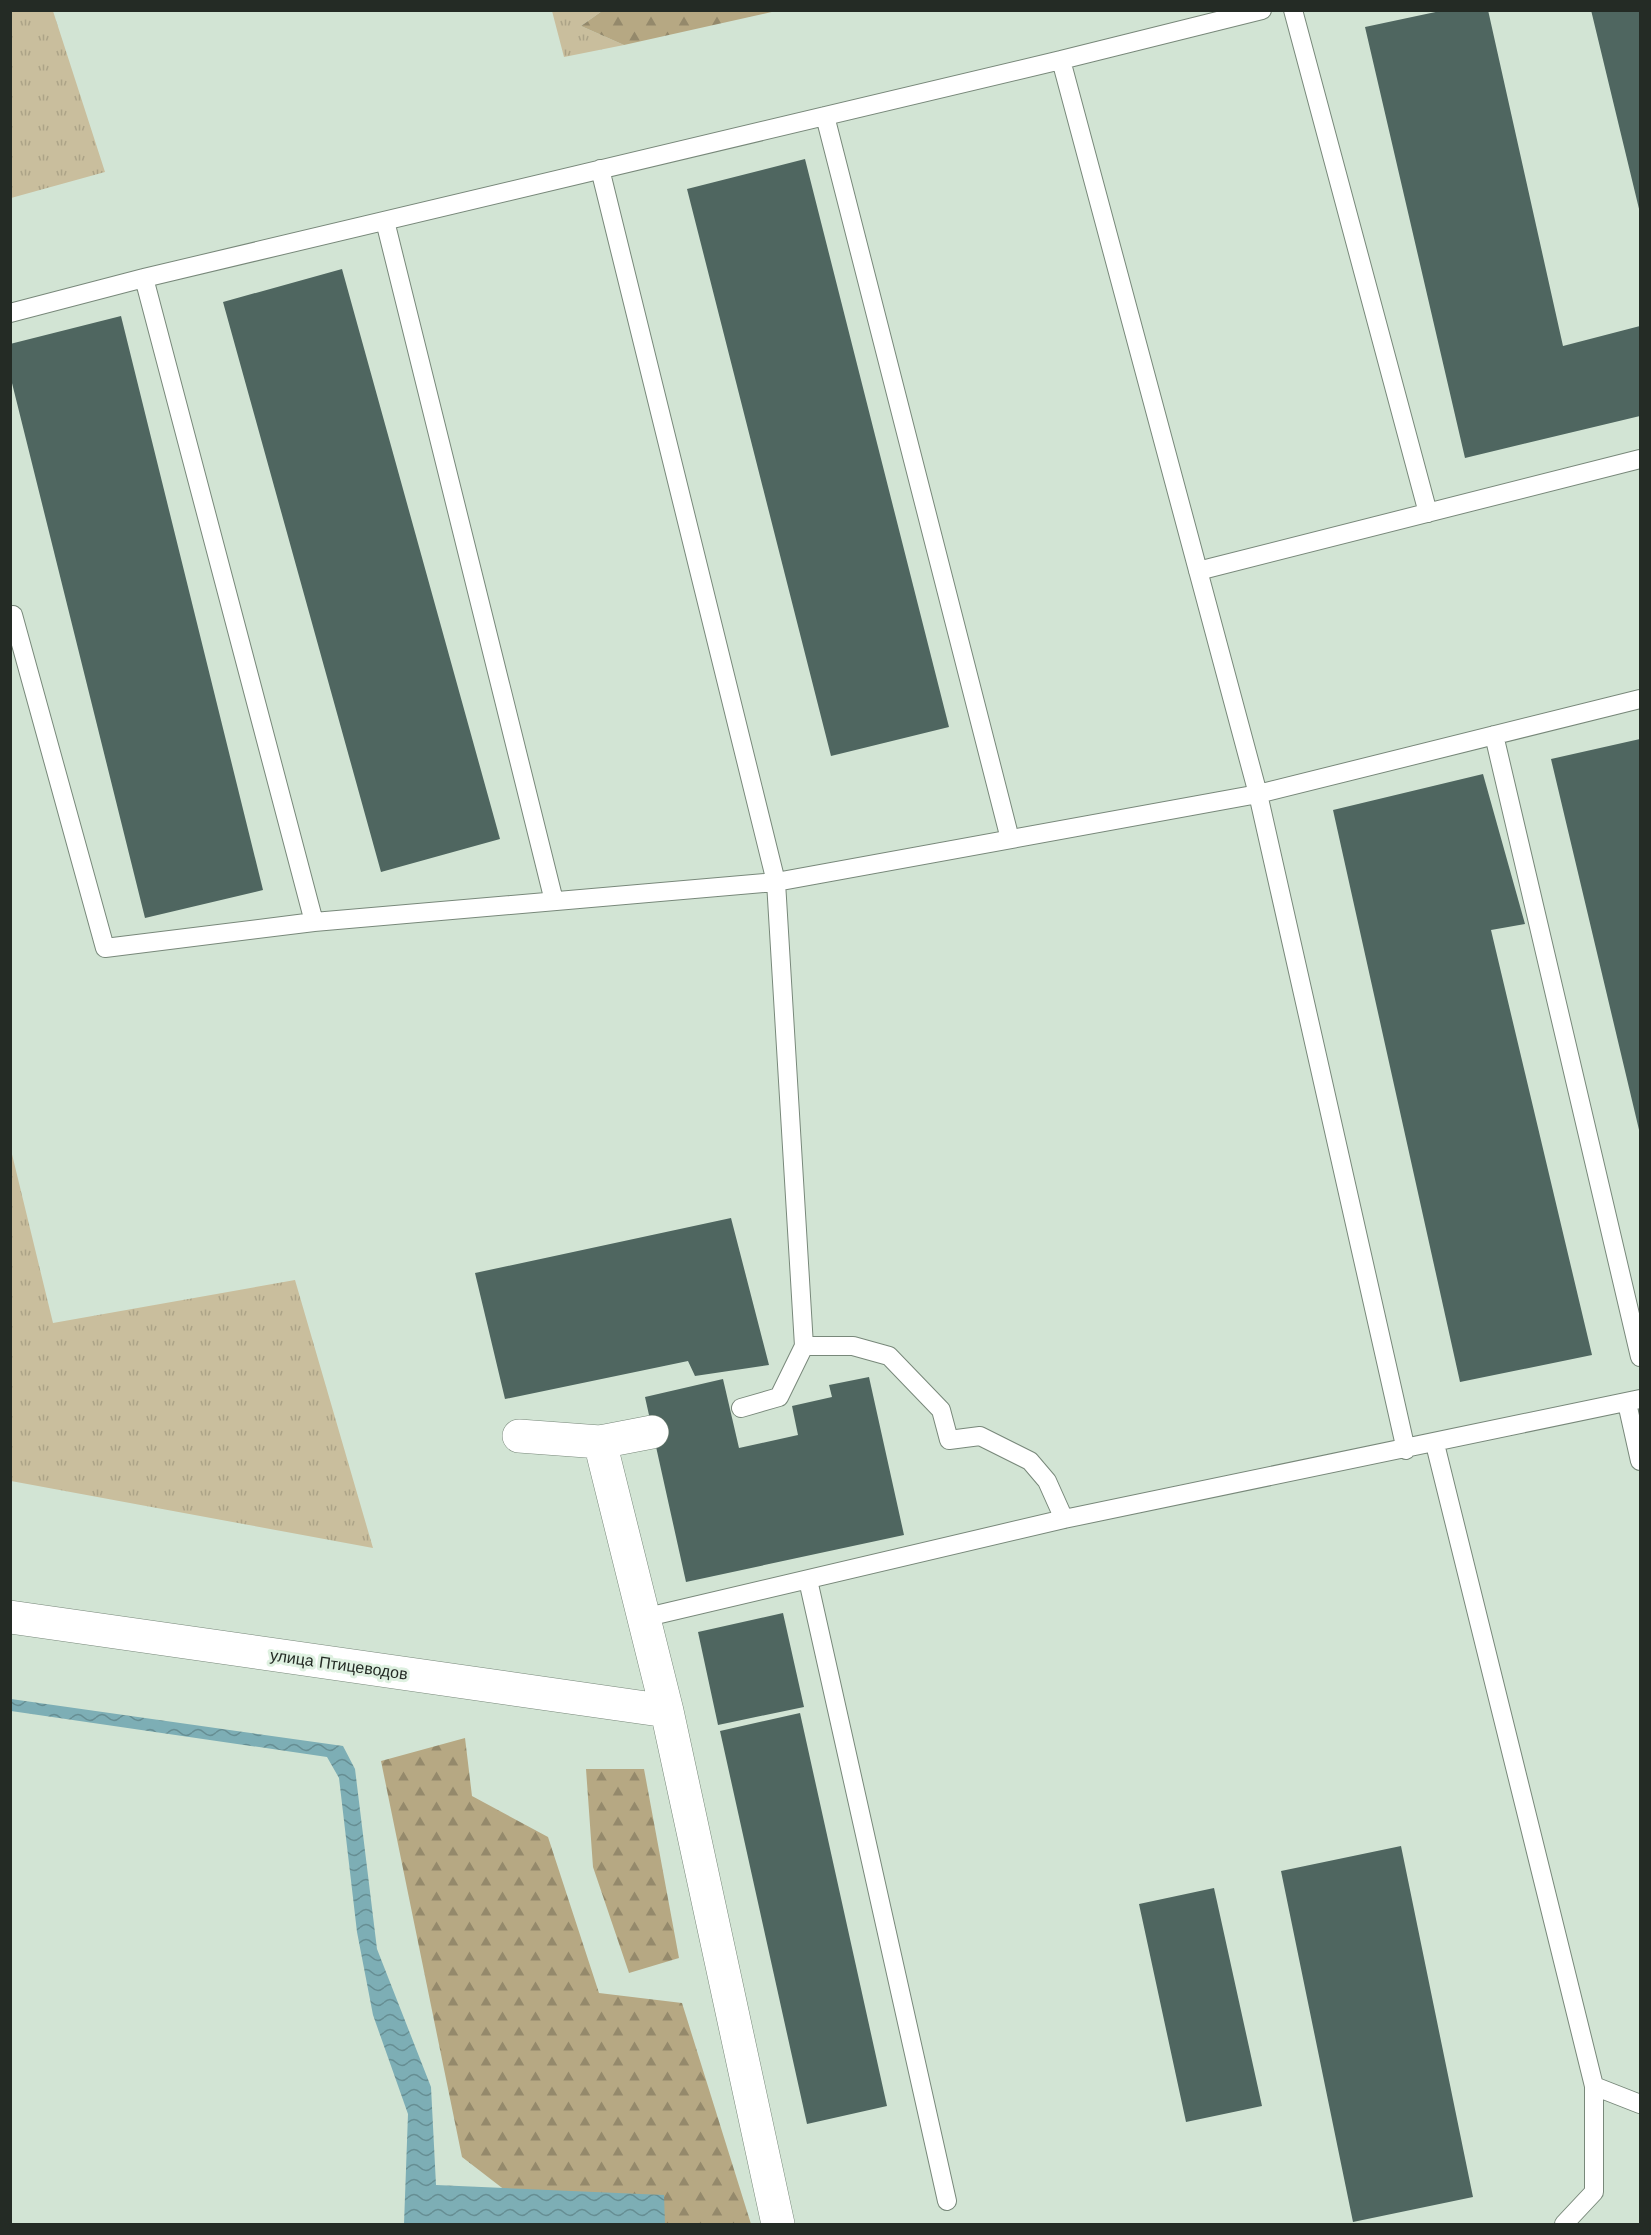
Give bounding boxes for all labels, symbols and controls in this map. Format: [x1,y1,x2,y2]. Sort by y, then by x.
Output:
street label: улица Птицеводов [269,1645,409,1684]

